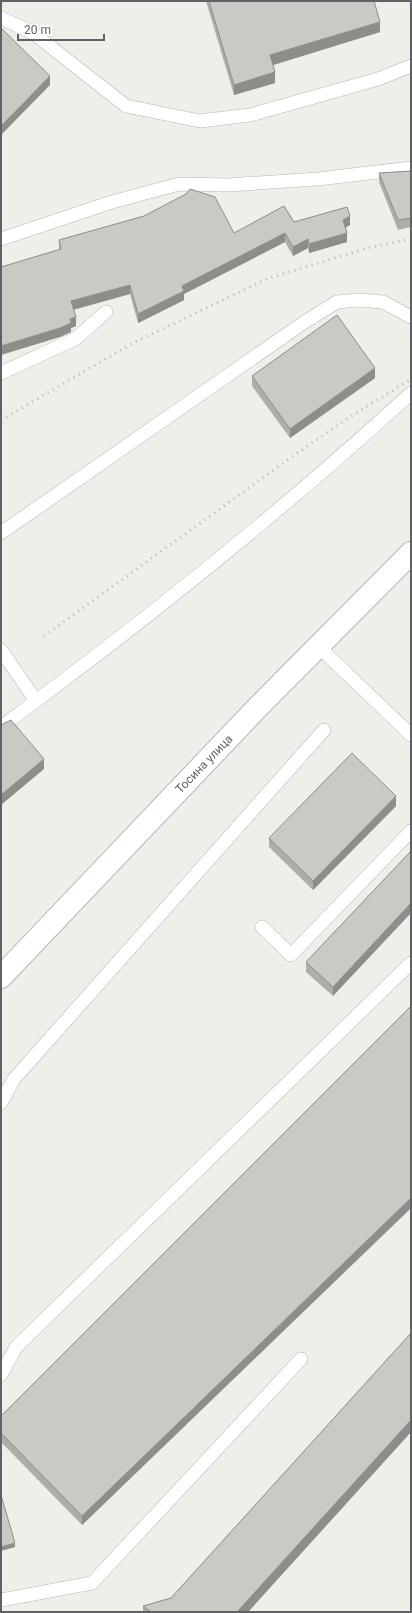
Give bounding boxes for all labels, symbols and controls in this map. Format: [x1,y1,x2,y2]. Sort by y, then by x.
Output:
scale bar [18,16,104,42]
text: 20 m [24,23,51,37]
street label: Тосина улица [173,732,235,796]

